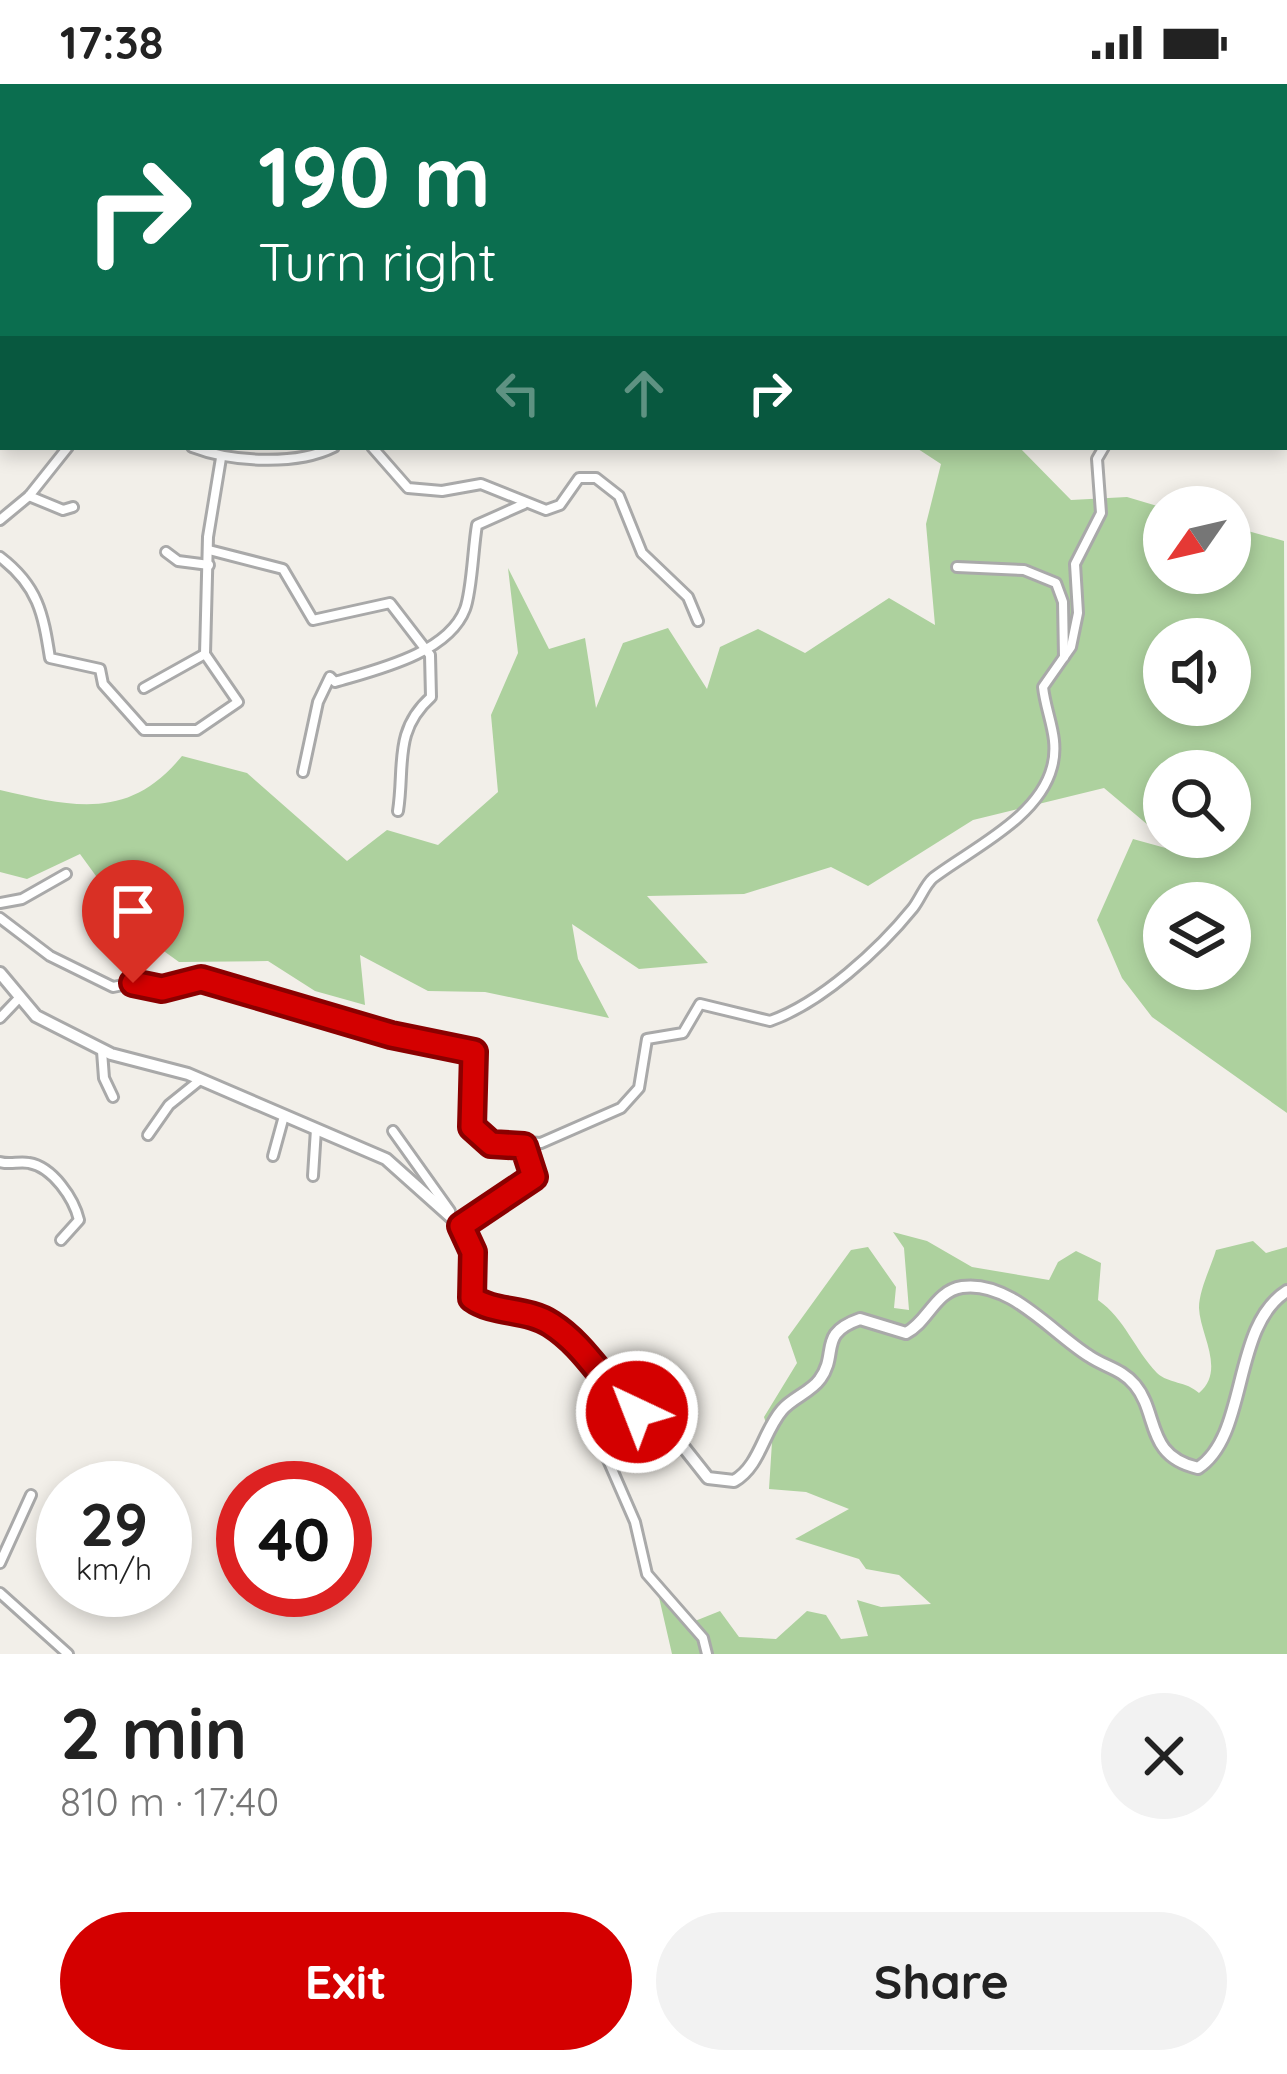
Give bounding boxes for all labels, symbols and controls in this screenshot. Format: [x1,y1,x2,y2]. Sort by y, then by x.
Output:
text: 17:38 [60,14,163,70]
text: 190 m [258,123,491,228]
icon: right [60,132,216,288]
text: Turn right [258,227,497,295]
icon: left [485,360,551,426]
icon: ahead [611,360,677,426]
icon: right [737,360,803,426]
north arrow [1143,486,1251,594]
map controls [1143,486,1251,990]
button: sound [1143,618,1251,726]
button: search [1143,750,1251,858]
pin [82,860,184,983]
icon: arrive [100,878,166,944]
button: layers [1143,882,1251,990]
position arrow [574,1349,700,1475]
speed limit sign: 40 [216,1461,372,1617]
text: 29 [80,1486,148,1561]
text: km/h [76,1550,152,1588]
text: 2 min [60,1687,247,1777]
button: close [1101,1693,1227,1819]
text: 810 m · 17:40 [60,1777,279,1826]
button: Exit [60,1912,632,2050]
button: Share [656,1912,1227,2050]

